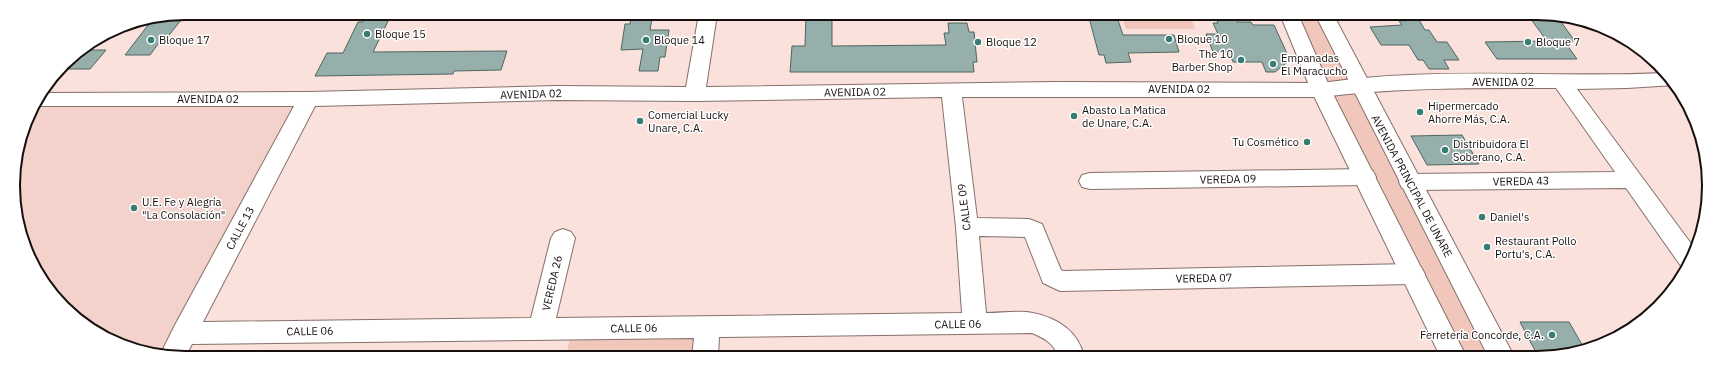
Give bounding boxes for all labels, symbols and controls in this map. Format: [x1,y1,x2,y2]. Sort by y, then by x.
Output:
place label: Bloque 15 [375,27,426,41]
marker: Bloque 15 [362,29,372,39]
place label: Bloque 10 [1177,32,1228,46]
place label: Bloque 17 [159,33,210,47]
place label: Bloque 14 [654,33,705,47]
marker: Bloque 10 [1164,34,1174,44]
marker: Bloque 17 [146,35,156,45]
marker: Bloque 14 [641,35,651,45]
place label: Bloque 12 [986,35,1037,49]
place label: Bloque 7 [1536,35,1580,49]
marker: Bloque 12 [973,37,983,47]
marker: Bloque 7 [1523,37,1533,47]
place label: The 10 Barber Shop [1172,47,1233,74]
place label: Empanadas El Maracucho [1281,51,1347,78]
marker: The 10 Barber Shop [1236,55,1246,65]
marker: Empanadas El Maracucho [1268,59,1278,69]
street label: AVENIDA 02 [1472,75,1534,89]
street label: AVENIDA 02 [1148,82,1210,96]
street label: AVENIDA 02 [824,84,886,100]
street label: AVENIDA 02 [500,86,562,102]
street label: AVENIDA 02 [177,92,239,106]
place label: Hipermercado Ahorre Más, C.A. [1428,99,1510,126]
place label: Abasto La Matica de Unare, C.A. [1082,103,1166,130]
marker: Hipermercado Ahorre Más, C.A. [1415,107,1425,117]
place label: Comercial Lucky Unare, C.A. [648,108,729,135]
marker: Abasto La Matica de Unare, C.A. [1069,111,1079,121]
street label: AVENIDA PRINCIPAL DE UNARE [1368,112,1456,260]
marker: Comercial Lucky Unare, C.A. [635,116,645,126]
place label: Tu Cosmético [1232,135,1299,149]
marker: Tu Cosmético [1302,137,1312,147]
place label: Distribuidora El Soberano, C.A. [1453,137,1529,164]
marker: Distribuidora El Soberano, C.A. [1440,145,1450,155]
street label: VEREDA 09 [1200,172,1256,186]
street label: VEREDA 43 [1493,174,1549,188]
street label: CALLE 09 [954,183,974,231]
place label: U.E. Fe y Alegría "La Consolación" [142,195,225,222]
marker: U.E. Fe y Alegría "La Consolación" [129,203,139,213]
street label: CALLE 13 [223,204,257,252]
place label: Daniel's [1490,210,1529,224]
marker: Daniel's [1477,212,1487,222]
place label: Restaurant Pollo Portu's, C.A. [1495,234,1576,261]
marker: Restaurant Pollo Portu's, C.A. [1482,242,1492,252]
street label: VEREDA 26 [539,254,565,312]
street label: VEREDA 07 [1176,271,1232,285]
street label: CALLE 06 [934,317,982,331]
street label: CALLE 06 [610,321,658,335]
street label: CALLE 06 [286,324,334,338]
place label: Ferretería Concorde, C.A. [1420,328,1544,342]
marker: Ferretería Concorde, C.A. [1547,330,1557,340]

